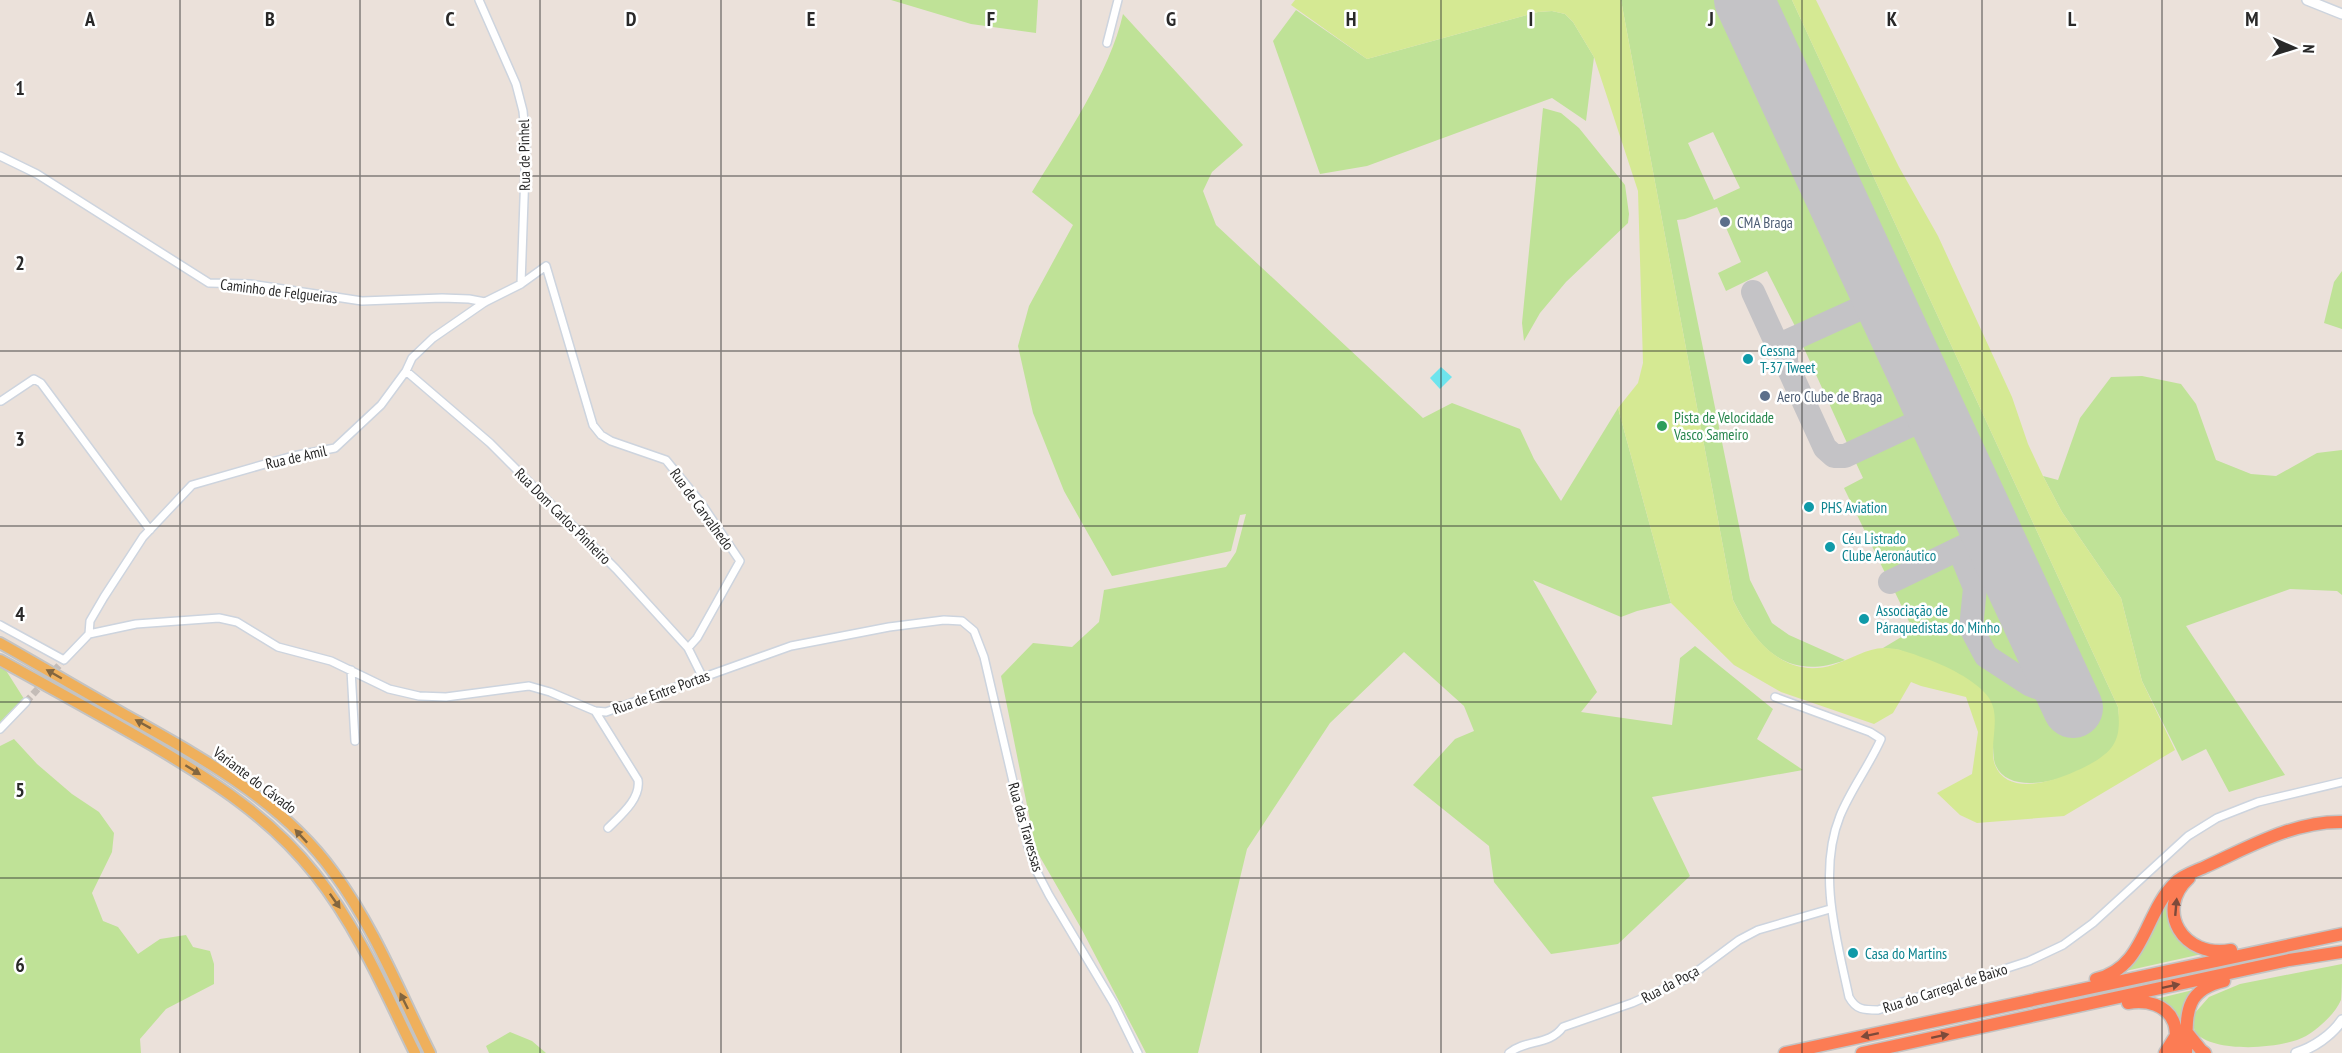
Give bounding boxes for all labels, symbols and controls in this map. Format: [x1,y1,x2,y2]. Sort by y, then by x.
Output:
text: A [84,6,96,32]
text: B [265,6,275,32]
text: C [445,6,455,32]
text: D [626,6,637,32]
text: E [807,6,815,32]
text: F [987,6,995,32]
text: G [1166,6,1176,32]
text: H [1346,6,1356,32]
text: I [1529,6,1533,32]
text: J [1707,6,1714,32]
text: K [1887,6,1898,32]
text: L [2068,6,2077,32]
text: M [2245,6,2259,32]
north arrow [2264,18,2324,78]
text: N [2299,44,2319,54]
text: 1 [15,75,25,101]
street label: Rua de Pinhel [514,119,534,191]
place label: CMA Braga [1737,213,1793,232]
marker: CMA Braga [1718,215,1732,229]
text: 2 [15,250,25,276]
street label: Caminho de Felgueiras [219,274,339,308]
place label: Cessna T-37 Tweet [1760,341,1815,377]
marker: Cessna T-37 Tweet [1741,352,1755,366]
place label: Aero Clube de Braga [1777,387,1882,406]
marker: Aero Clube de Braga [1758,389,1772,403]
place label: Pista de Velocidade Vasco Sameiro [1673,408,1774,444]
marker: Pista de Velocidade Vasco Sameiro [1655,419,1669,433]
text: 3 [15,426,25,452]
street label: Rua de Amil [264,441,329,473]
street label: Rua Dom Carlos Pinheiro [511,464,615,568]
street label: Rua de Carvalhedo [666,464,738,554]
place label: PHS Aviation [1821,498,1887,517]
marker: PHS Aviation [1802,500,1816,514]
place label: Céu Listrado Clube Aeronáutico [1842,529,1936,565]
marker: Céu Listrado Clube Aeronáutico [1823,540,1837,554]
text: 4 [15,601,25,627]
place label: Associação de Páraquedistas do Minho [1876,601,2000,637]
marker: Associação de Páraquedistas do Minho [1857,612,1871,626]
street label: Rua de Entre Portas [610,666,712,718]
one-way arrow [46,668,62,679]
one-way arrow [134,719,151,729]
street label: Variante do Cávado [209,742,300,818]
one-way arrow [185,764,201,775]
text: 5 [15,777,25,803]
street label: Rua das Travessas [1004,780,1048,874]
one-way arrow [294,829,308,844]
one-way arrow [329,893,340,909]
one-way arrow [2171,897,2181,916]
place label: Casa do Martins [1865,944,1947,963]
marker: Casa do Martins [1846,946,1860,960]
text: 6 [15,952,25,978]
street label: Rua do Carregal de Baixo [1880,959,2010,1017]
street label: Rua da Poça [1638,961,1702,1007]
one-way arrow [2162,981,2180,991]
one-way arrow [399,992,409,1009]
one-way arrow [1860,1030,1879,1040]
one-way arrow [1930,1031,1949,1041]

